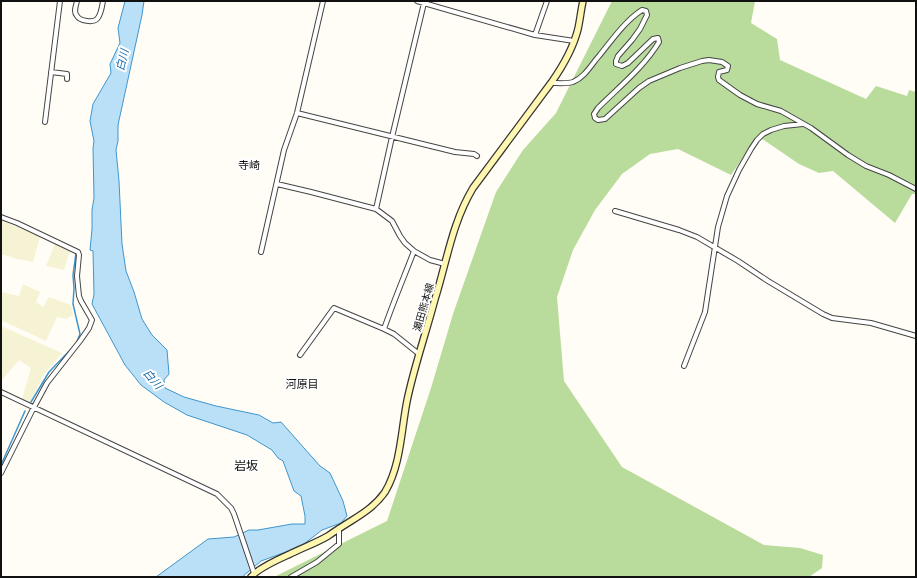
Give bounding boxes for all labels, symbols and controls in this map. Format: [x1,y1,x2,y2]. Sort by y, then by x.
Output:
water label: 白川 [114,47,132,72]
district label: 寺崎 [238,159,260,172]
street label: 瀬田熊本線 [411,282,436,333]
water label: 白川 [141,367,165,393]
district label: 河原目 [286,378,319,391]
district label: 岩坂 [234,459,258,473]

